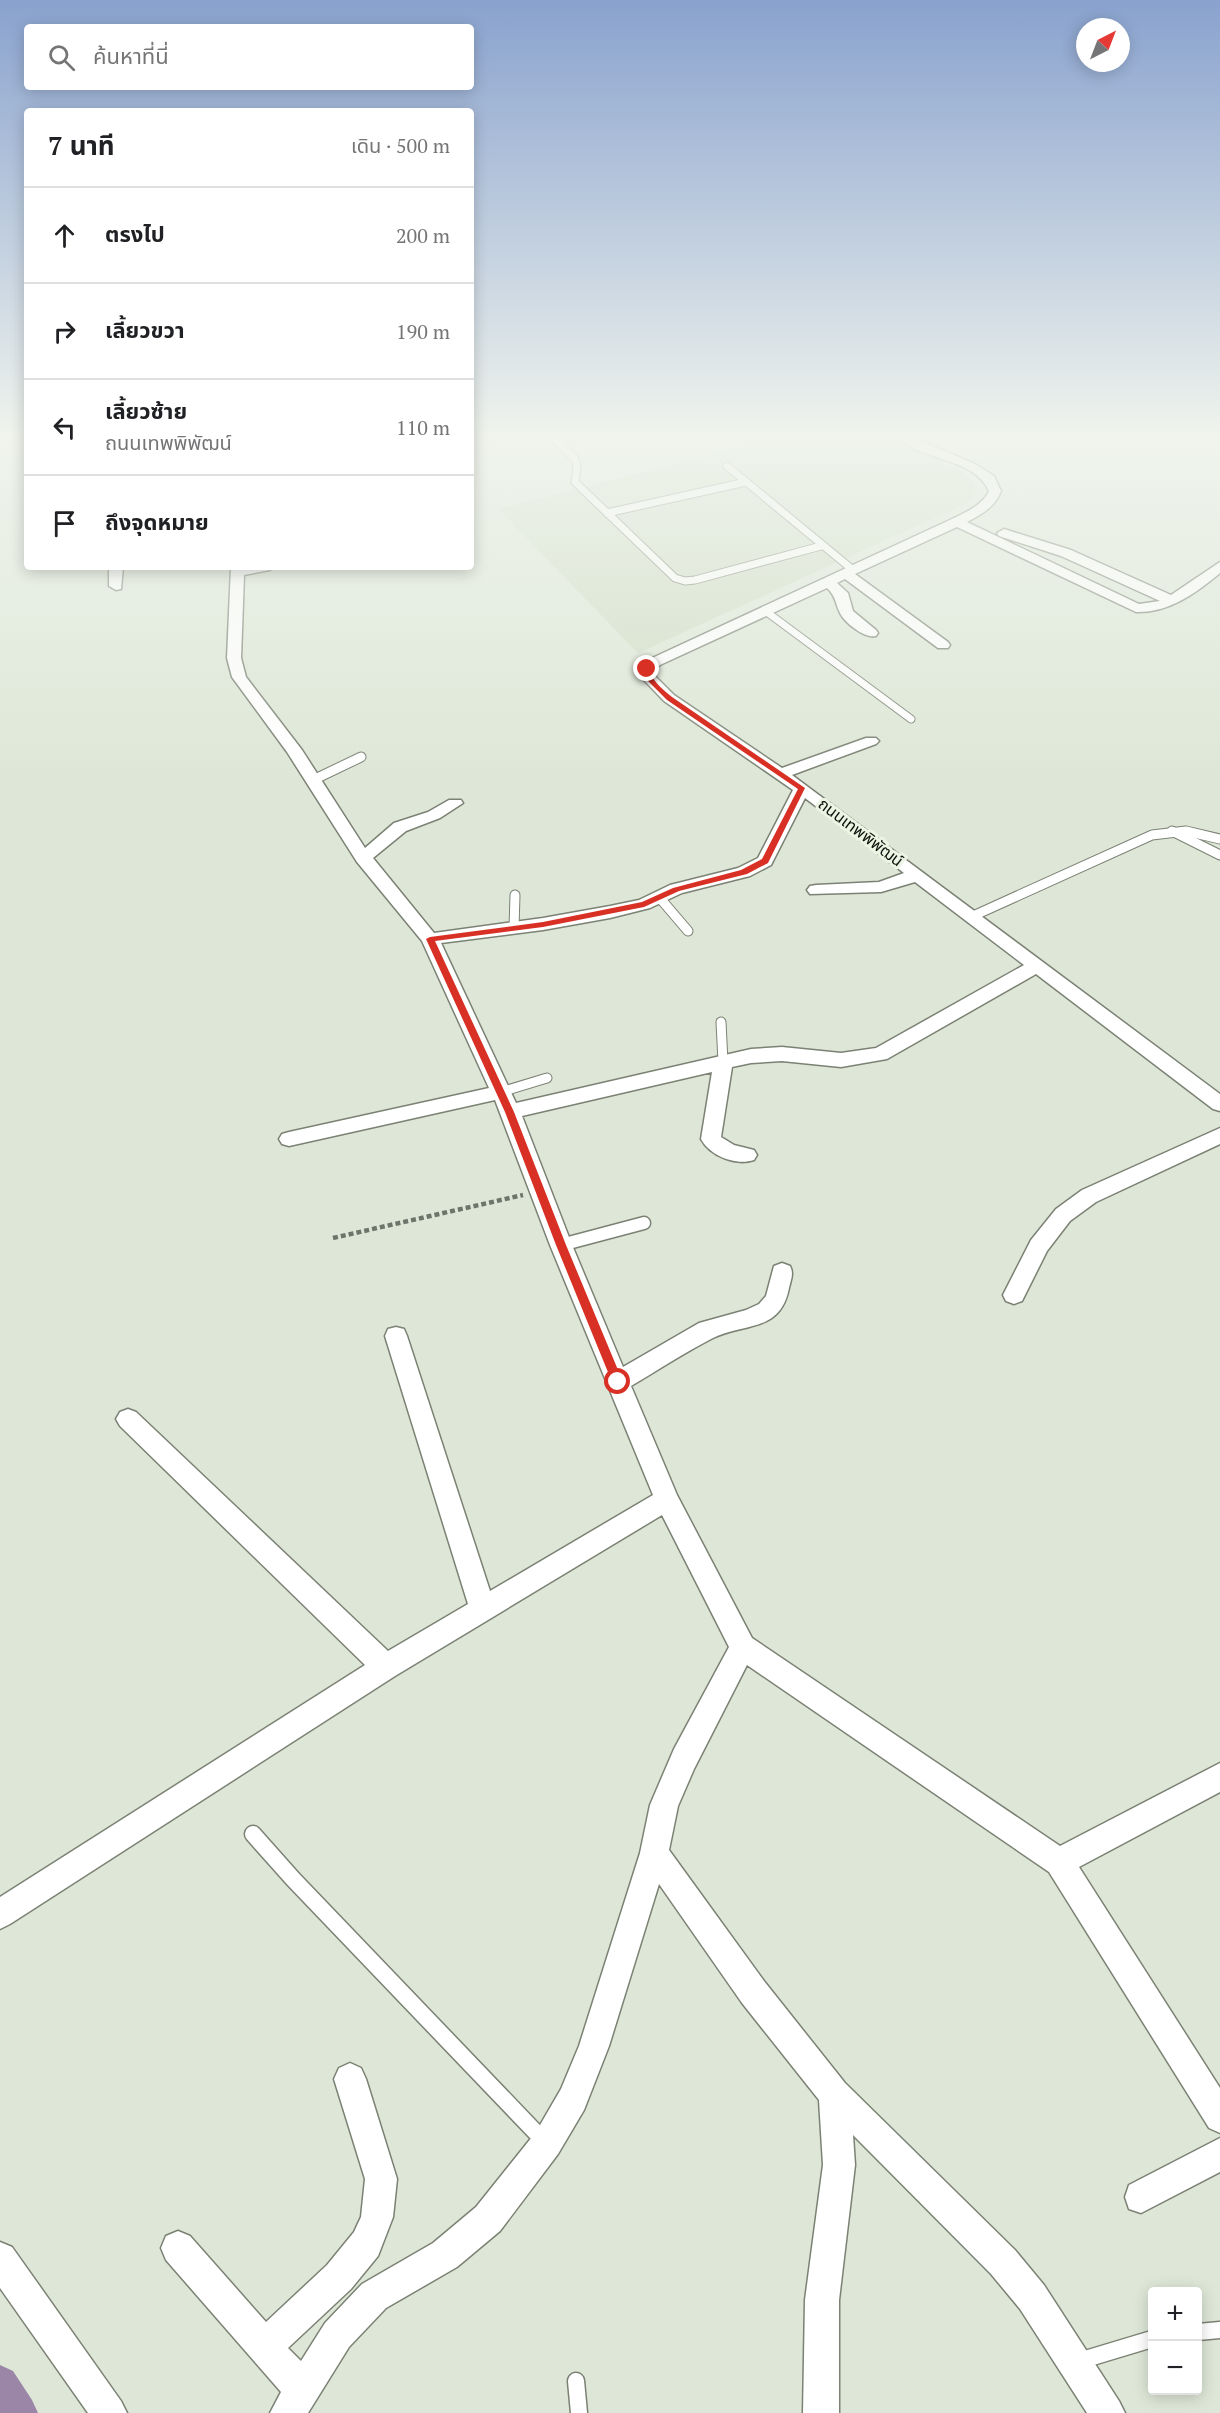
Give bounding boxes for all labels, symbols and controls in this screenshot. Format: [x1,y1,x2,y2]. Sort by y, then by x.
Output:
north arrow [1076,18,1130,72]
search box [24,24,474,90]
icon: search [45,41,78,74]
text: ค้นหาที่นี่ [93,41,169,70]
text: 7 นาที [48,128,115,162]
text: เดิน · 500 m [351,132,450,159]
icon: ahead [48,219,81,252]
text: ตรงไป [105,219,165,248]
text: 200 m [396,222,450,249]
icon: right [48,315,81,348]
text: เลี้ยวขวา [105,315,185,344]
text: 190 m [396,318,450,345]
text: เลี้ยวซ้าย [105,396,187,425]
icon: left [48,411,81,444]
text: 110 m [396,414,450,441]
text: ถนนเทพพิพัฒน์ [105,429,232,456]
icon: arrive [48,507,81,540]
text: ถึงจุดหมาย [105,507,209,536]
route end [633,655,659,681]
street label: ถนนเทพพิพัฒน์ [814,793,908,871]
route start [604,1368,630,1394]
map controls [1148,2287,1202,2395]
button: + [1148,2287,1202,2341]
button: − [1148,2341,1202,2395]

